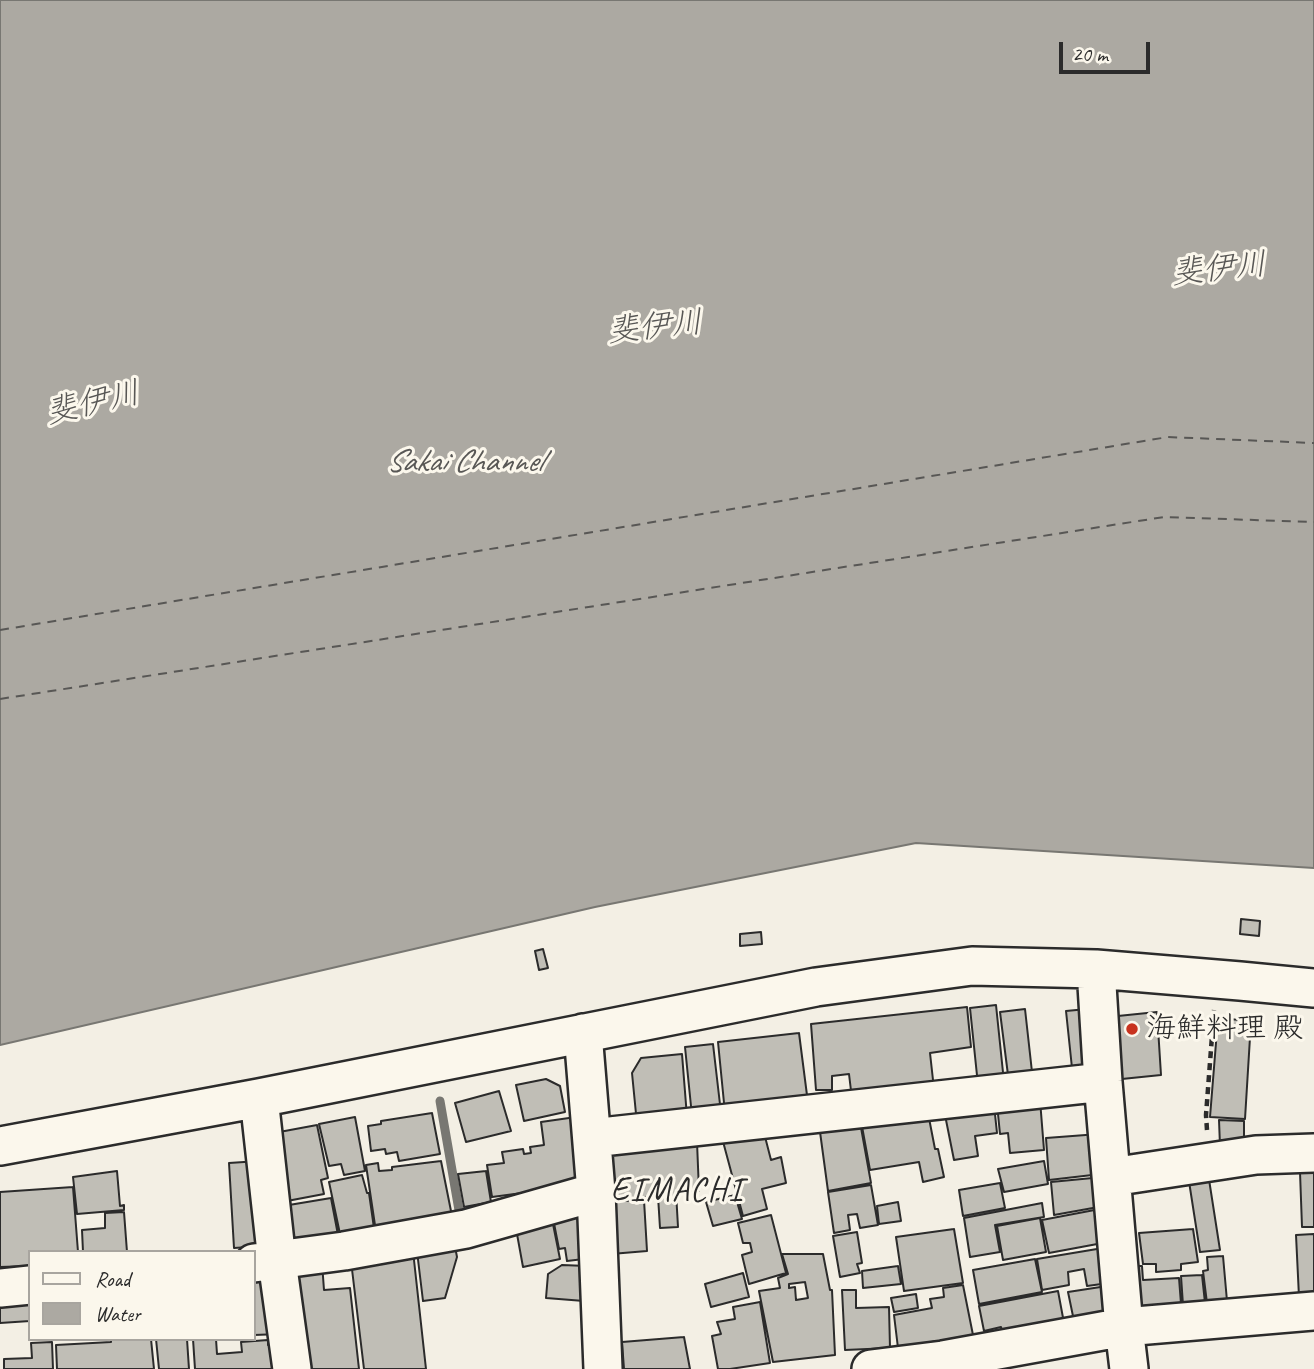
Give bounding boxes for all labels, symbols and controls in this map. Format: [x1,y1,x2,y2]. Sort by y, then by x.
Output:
scale bar [1062,28,1153,72]
text: 20 m [1072,41,1108,67]
water label: 斐伊川 [1169,246,1269,294]
water label: 斐伊川 [605,304,705,352]
water label: 斐伊川 [42,374,144,434]
water label: Sakai Channel [386,444,542,482]
place label: 海鮮料理 殿 [1146,1011,1303,1047]
marker: 海鮮料理 殿 [1124,1021,1140,1037]
district label: EIMACHI [612,1171,742,1211]
legend [28,1250,256,1341]
text: Road [95,1266,130,1292]
text: Water [95,1301,141,1327]

